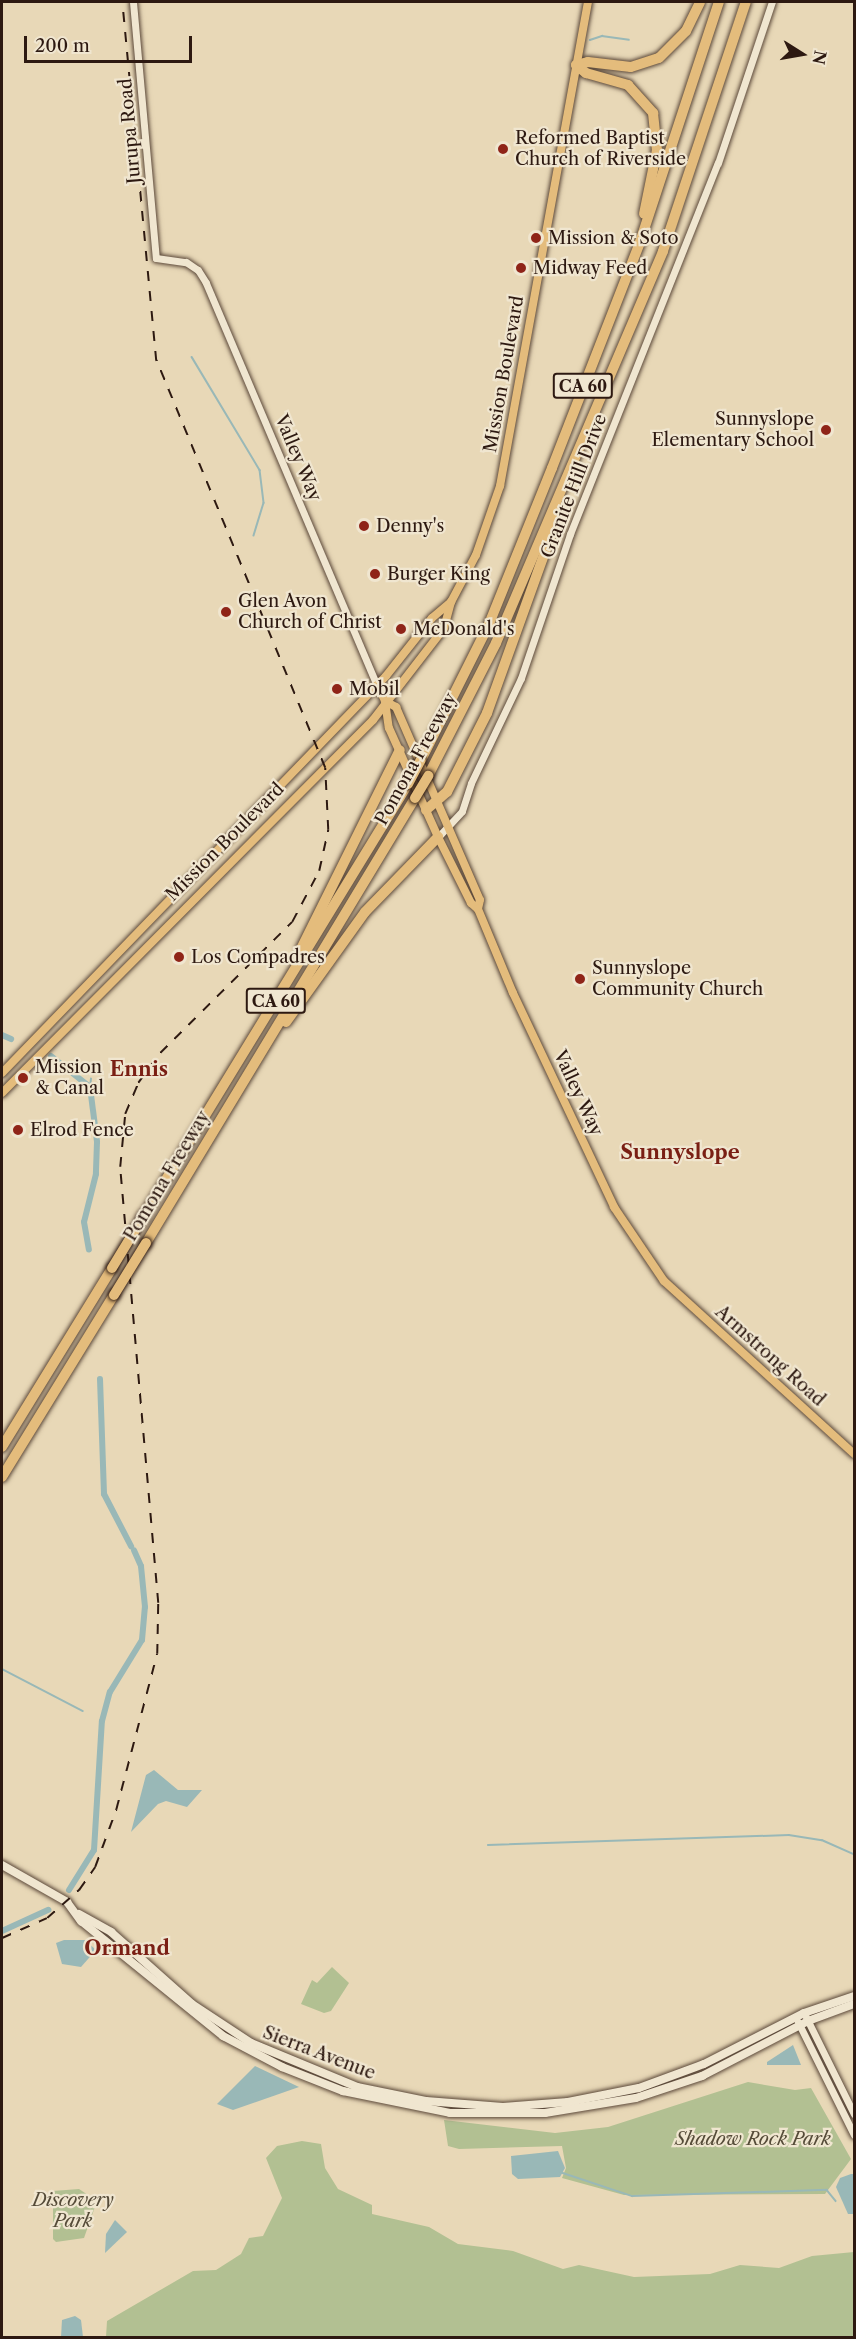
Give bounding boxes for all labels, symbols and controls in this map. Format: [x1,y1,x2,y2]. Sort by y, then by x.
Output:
scale bar [27,24,195,62]
north arrow [772,24,832,84]
text: 200 m [35,35,90,57]
text: N [809,49,831,66]
street label: Jurupa Road [115,77,145,185]
place label: Reformed Baptist Church of Riverside [515,128,686,170]
marker: Reformed Baptist Church of Riverside [496,142,510,156]
place label: Mission & Soto [548,227,678,249]
marker: Mission & Soto [529,231,543,245]
place label: Midway Feed [533,257,648,279]
marker: Midway Feed [514,261,528,275]
street label: Mission Boulevard [480,294,528,454]
road number: CA 60 [552,373,614,399]
place label: Sunnyslope Elementary School [651,409,814,452]
street label: Valley Way [270,411,326,505]
street label: Granite Hill Drive [537,411,611,561]
marker: Sunnyslope Elementary School [819,423,833,437]
place label: Denny's [376,515,444,537]
marker: Denny's [357,519,371,533]
place label: Burger King [387,563,490,585]
marker: Burger King [368,567,382,581]
place label: Glen Avon Church of Christ [238,591,382,634]
marker: Glen Avon Church of Christ [219,605,233,619]
place label: McDonald's [413,618,514,640]
marker: McDonald's [394,622,408,636]
place label: Mobil [349,678,399,700]
marker: Mobil [330,682,344,696]
street label: Pomona Freeway [371,689,461,829]
street label: Mission Boulevard [161,778,289,906]
place label: Los Compadres [191,946,325,968]
marker: Los Compadres [172,950,186,964]
place label: Sunnyslope Community Church [592,958,764,1000]
marker: Sunnyslope Community Church [573,972,587,986]
road number: CA 60 [244,988,308,1014]
street label: Valley Way [549,1046,607,1140]
place label: Mission & Canal [35,1057,104,1100]
district label: Ennis [110,1057,168,1081]
marker: Mission & Canal [16,1071,30,1085]
street label: Pomona Freeway [120,1107,214,1245]
place label: Elrod Fence [30,1119,134,1141]
marker: Elrod Fence [11,1123,25,1137]
district label: Sunnyslope [620,1140,740,1164]
street label: Armstrong Road [711,1301,829,1411]
district label: Ormand [84,1936,170,1960]
street label: Sierra Avenue [259,2021,379,2085]
park label: Shadow Rock Park [675,2128,831,2150]
park label: Discovery Park [32,2190,114,2232]

